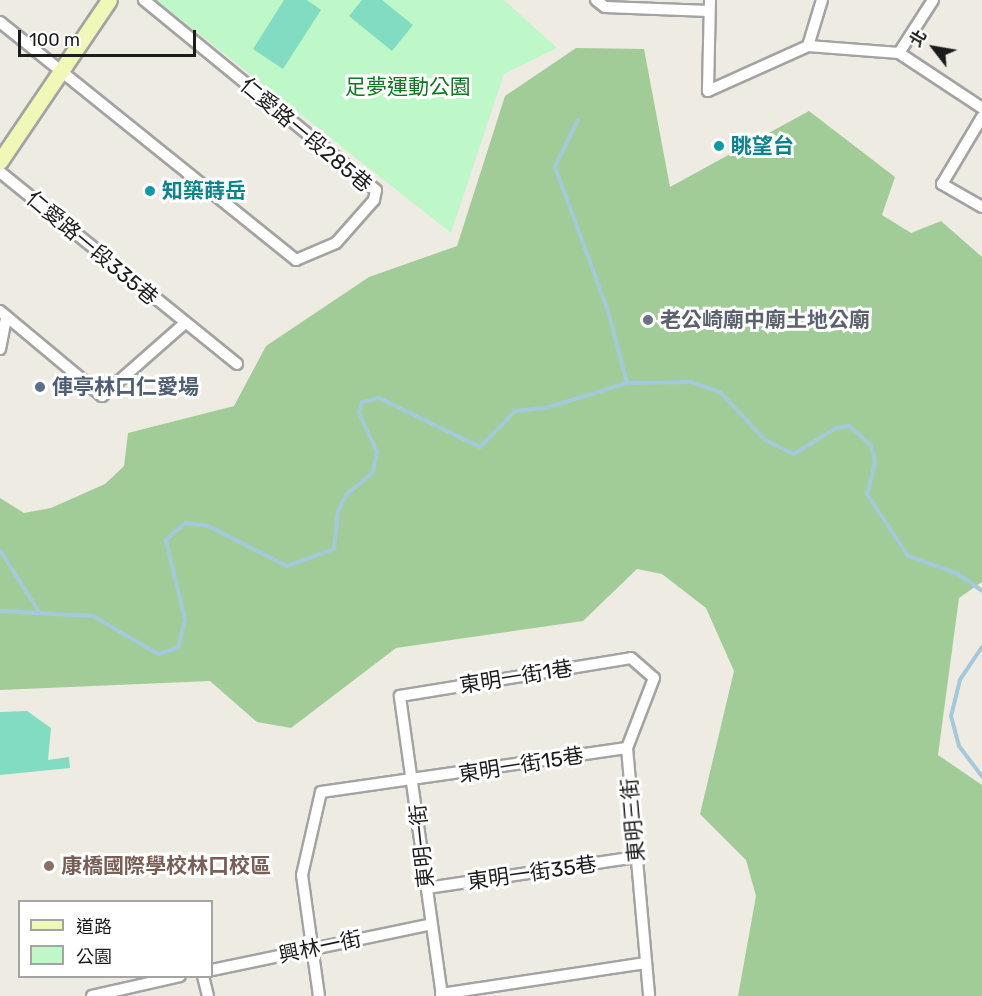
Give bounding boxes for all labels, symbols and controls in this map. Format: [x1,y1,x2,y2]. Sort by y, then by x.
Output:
scale bar [21,18,200,56]
north arrow [904,18,964,78]
text: 北 [906,27,930,50]
text: 100 m [29,29,80,51]
street label: 仁愛路一段285巷 [235,73,377,197]
park label: 足夢運動公園 [345,74,471,100]
place label: 眺望台 [731,133,794,159]
marker: 眺望台 [712,139,726,153]
place label: 知築蒔岳 [162,178,246,204]
marker: 知築蒔岳 [143,184,157,198]
street label: 仁愛路一段335巷 [21,186,163,310]
place label: 老公崎廟中廟土地公廟 [660,307,870,333]
marker: 老公崎廟中廟土地公廟 [641,313,655,327]
place label: 俥亭林口仁愛場 [52,374,199,400]
marker: 俥亭林口仁愛場 [33,380,47,394]
street label: 東明一街1巷 [458,656,574,698]
street label: 東明一街15巷 [457,743,585,787]
street label: 東明三街 [617,777,649,863]
street label: 東明一街 [405,803,439,889]
street label: 東明一街35巷 [466,851,598,895]
place label: 康橋國際學校林口校區 [61,853,271,879]
marker: 康橋國際學校林口校區 [42,859,56,873]
legend [18,900,213,978]
text: 道路 [76,916,112,938]
street label: 興林一街 [276,926,364,968]
text: 公園 [76,946,112,968]

